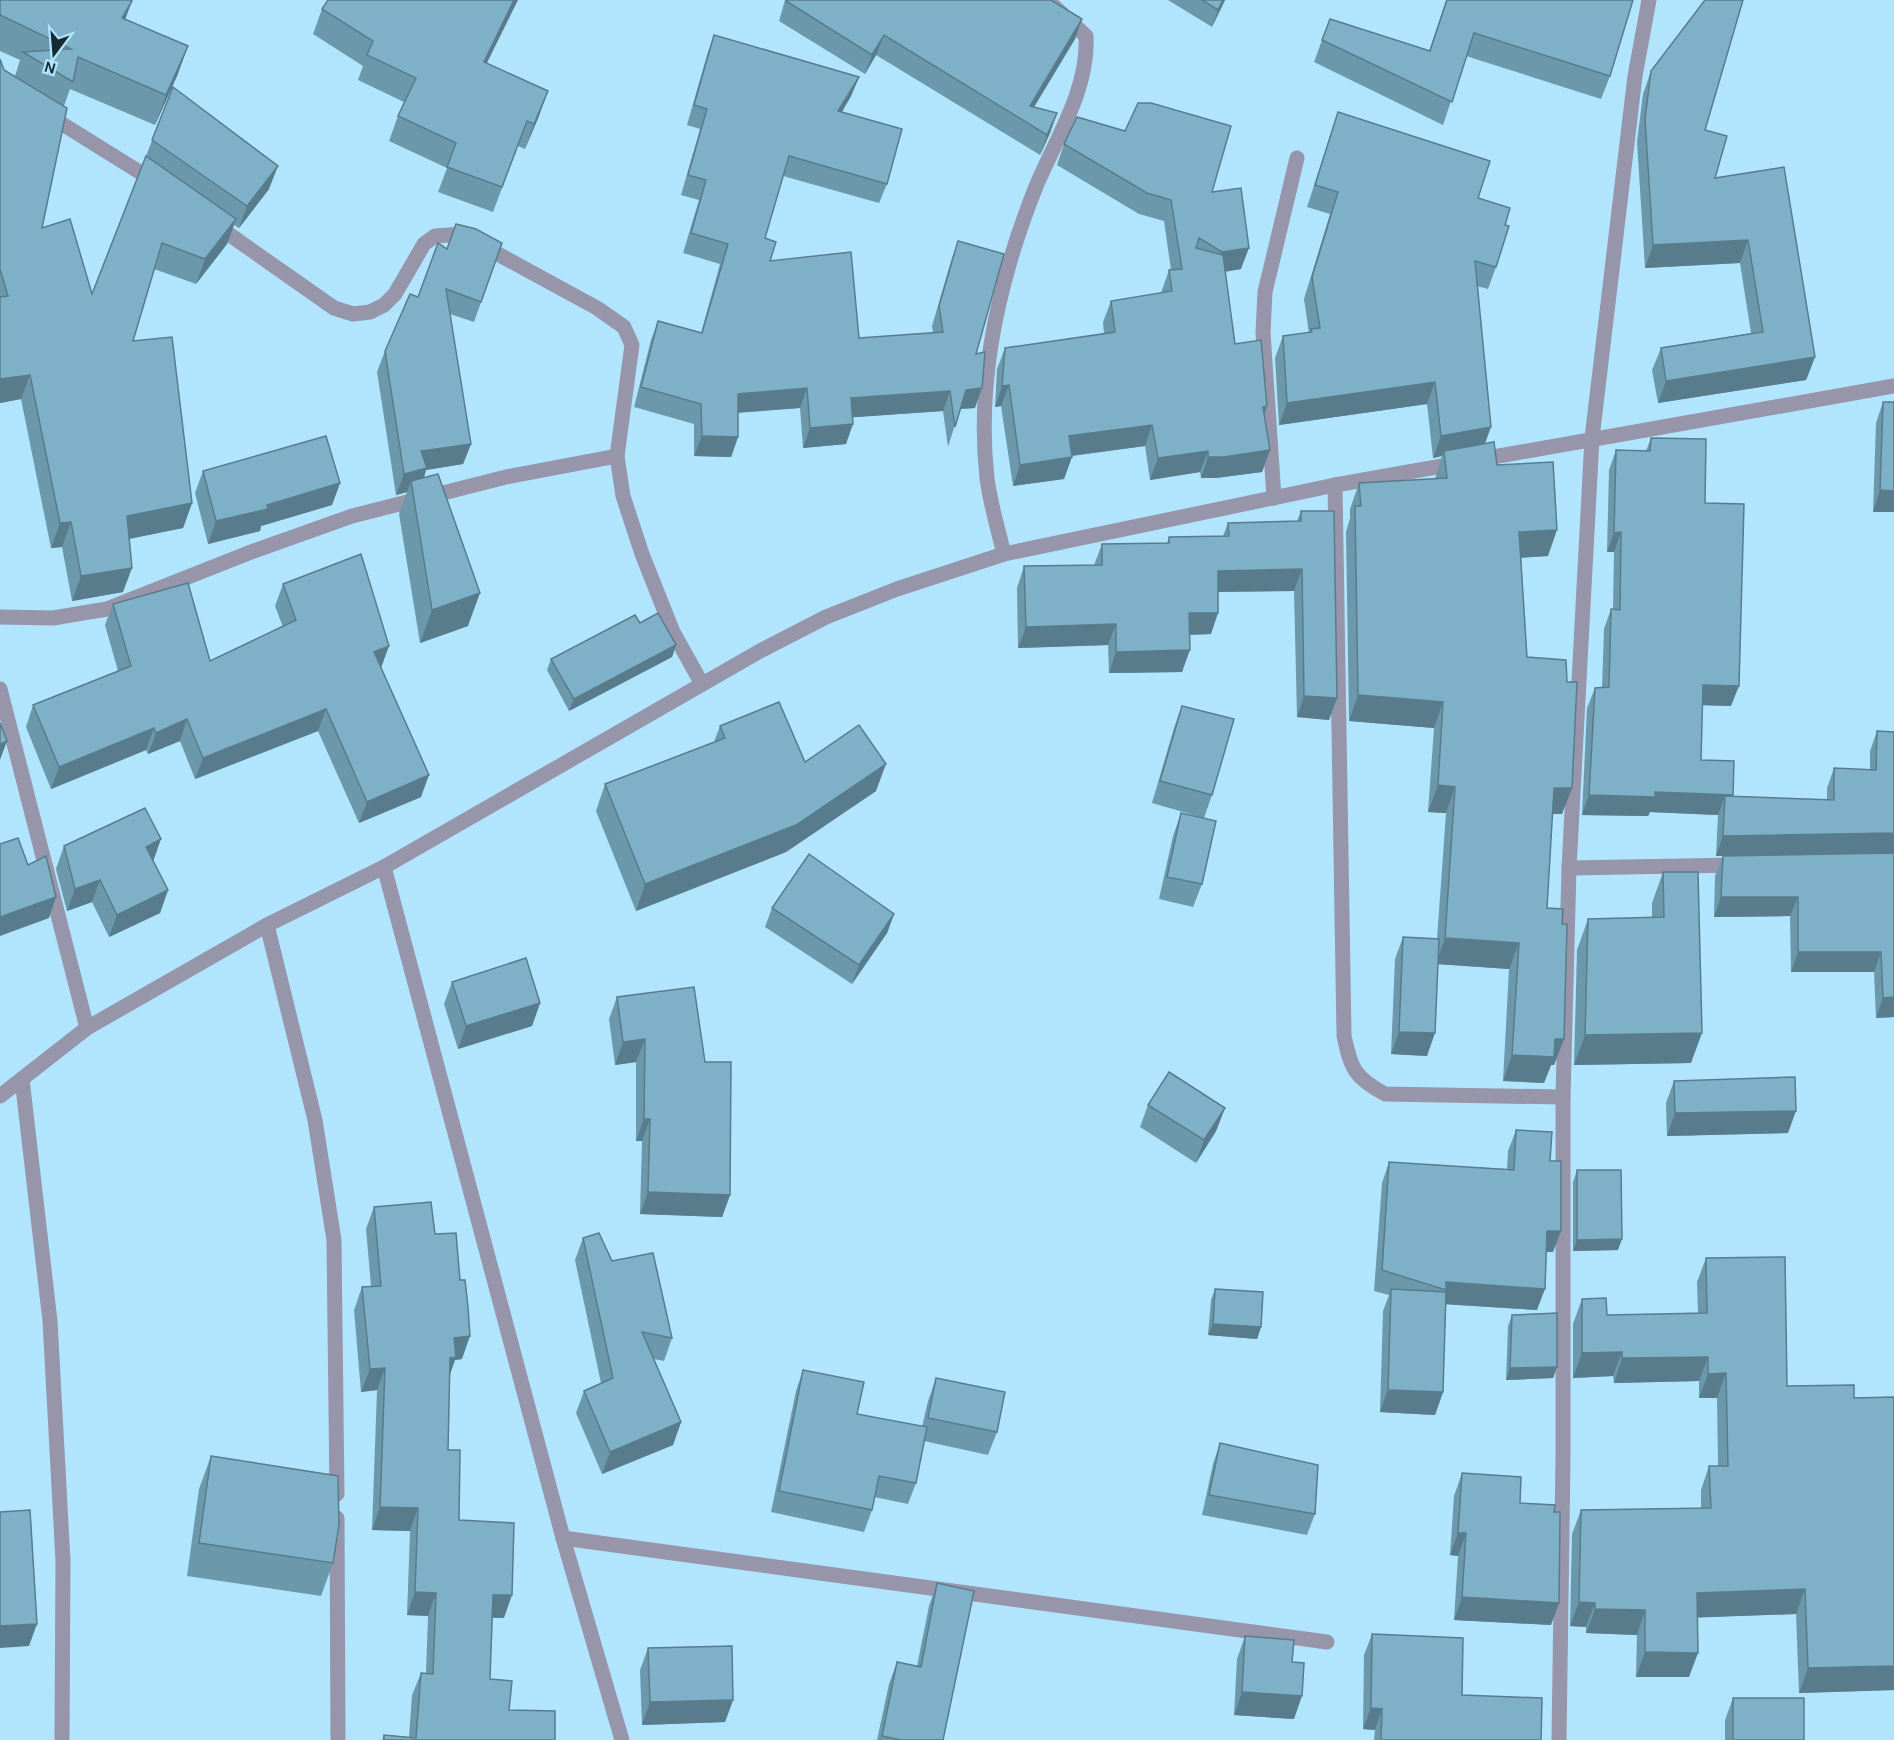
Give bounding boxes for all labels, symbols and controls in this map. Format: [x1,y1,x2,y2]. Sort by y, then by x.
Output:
north arrow [24,24,84,84]
text: N [42,57,58,79]

